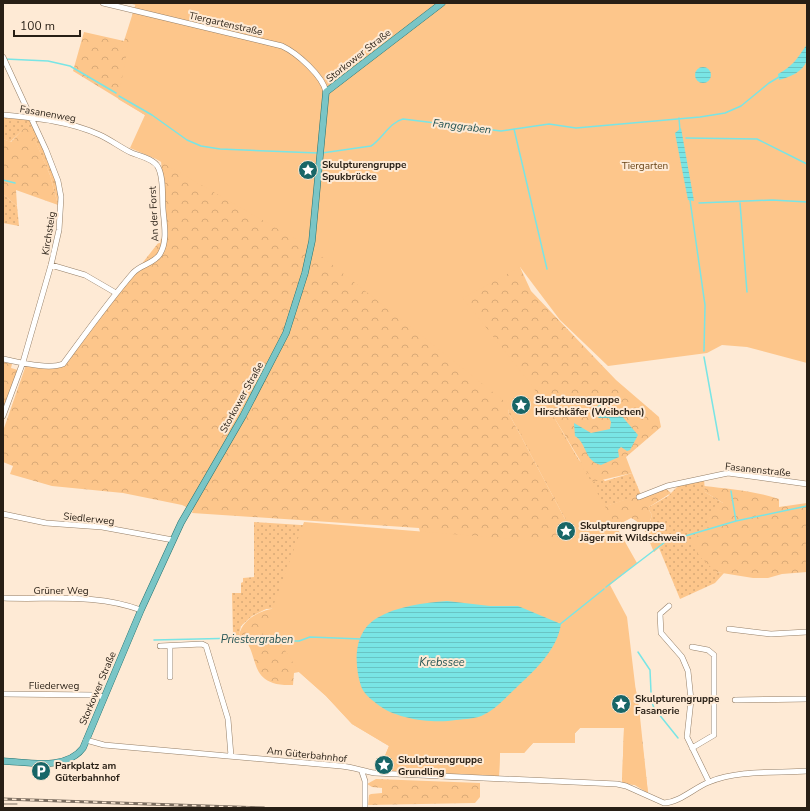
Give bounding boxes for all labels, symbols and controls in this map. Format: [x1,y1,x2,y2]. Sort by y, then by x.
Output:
street label: Tiergartenstraße [188,9,264,39]
scale bar [14,12,80,38]
text: 100 m [20,18,55,34]
street label: Storkower Straße [323,26,394,86]
street label: Fasanenweg [19,102,77,126]
water label: Fanggraben [432,115,492,138]
place label: Skulpturengruppe Spukbrücke [322,158,407,184]
place icon: Skulpturengruppe Spukbrücke [297,159,319,181]
park label: Tiergarten [622,159,668,173]
street label: An der Forst [146,185,162,242]
street label: Kirchsteig [39,210,59,256]
street label: Storkower Straße [217,360,267,435]
place label: Skulpturengruppe Hirschkäfer (Weibchen) [535,393,645,419]
place icon: Skulpturengruppe Hirschkäfer (Weibchen) [510,394,532,416]
street label: Fasanenstraße [724,460,791,480]
street label: Siedlerweg [63,509,115,529]
place label: Skulpturengruppe Jäger mit Wildschwein [579,519,686,545]
place icon: Skulpturengruppe Jäger mit Wildschwein [555,520,577,542]
street label: Grüner Weg [33,584,89,598]
water label: Priestergraben [221,632,293,647]
street label: Storkower Straße [76,649,120,727]
water label: Krebssee [419,655,465,670]
street label: Fliederweg [29,679,79,693]
place label: Skulpturengruppe Fasanerie [635,692,720,718]
place icon: Skulpturengruppe Fasanerie [610,693,632,715]
street label: Am Güterbahnhof [266,744,348,766]
place label: Skulpturengruppe Grundling [398,753,483,779]
place icon: Skulpturengruppe Grundling [373,754,395,776]
place label: Parkplatz am Güterbahnhof [55,759,120,785]
parking icon: Parkplatz am Güterbahnhof [30,760,52,782]

